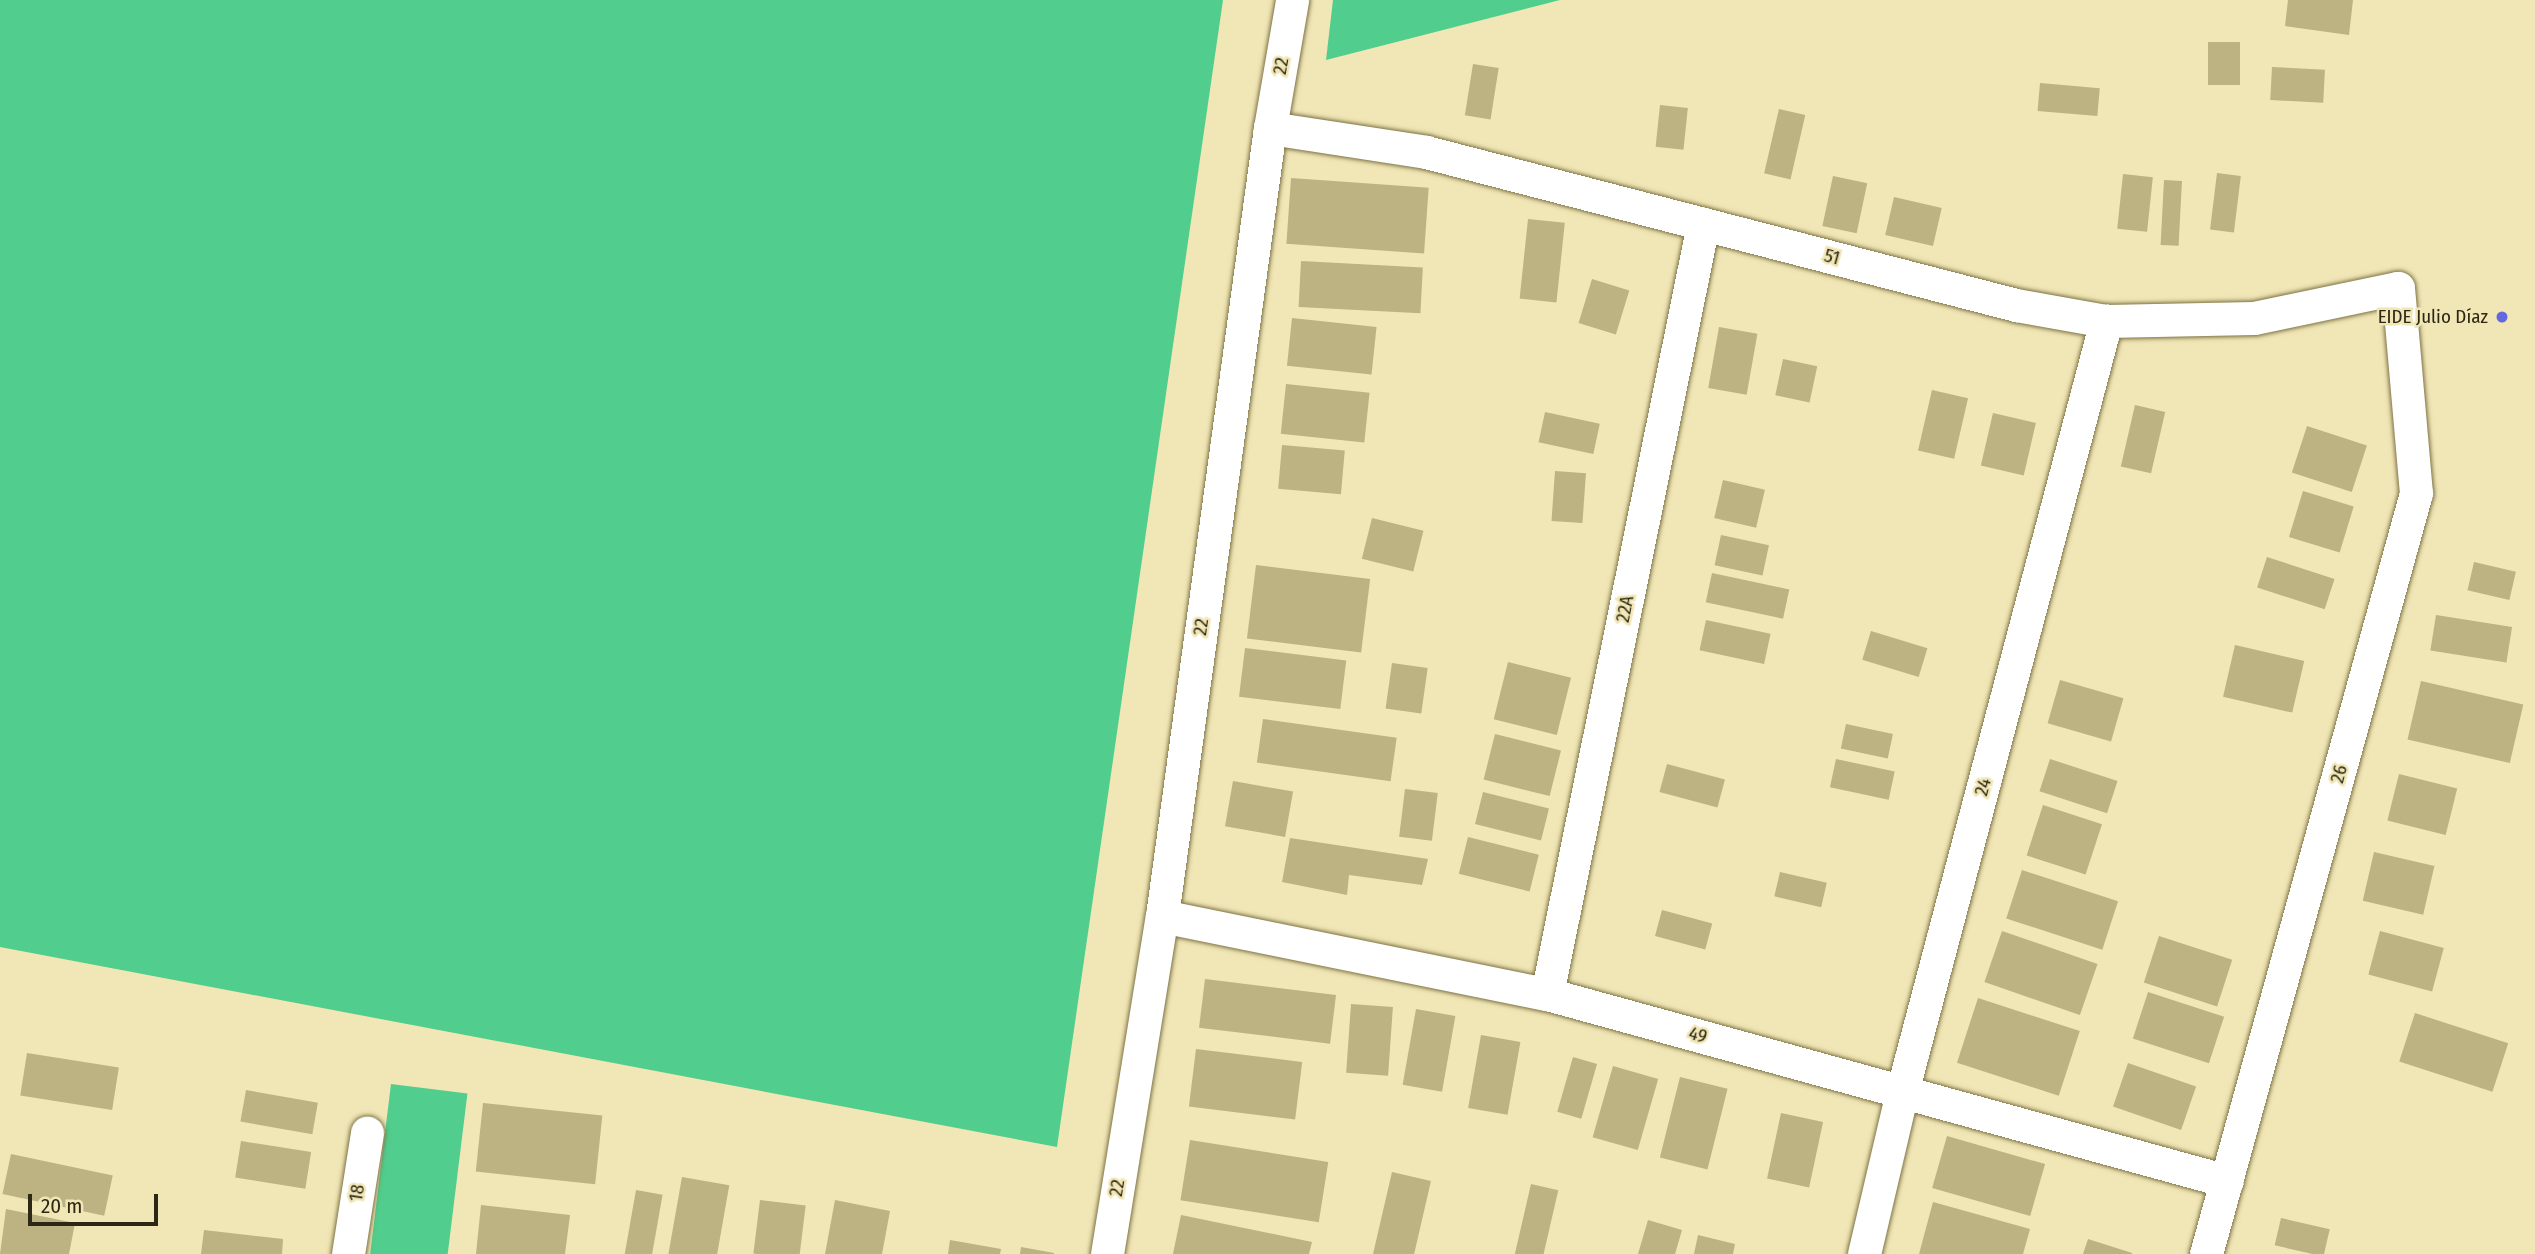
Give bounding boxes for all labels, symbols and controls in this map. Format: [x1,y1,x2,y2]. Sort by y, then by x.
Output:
street label: 22 [1268,56,1294,76]
street label: 51 [1822,244,1842,270]
place label: EIDE Julio Díaz [2378,306,2488,328]
marker: EIDE Julio Díaz [2494,309,2510,325]
street label: 22A [1611,594,1639,624]
street label: 22 [1189,617,1213,637]
street label: 26 [2326,762,2352,786]
street label: 24 [1970,776,1996,798]
street label: 49 [1686,1022,1710,1048]
street label: 22 [1104,1178,1130,1198]
scale bar [32,1180,161,1224]
street label: 18 [344,1183,370,1203]
text: 20 m [41,1193,82,1219]

